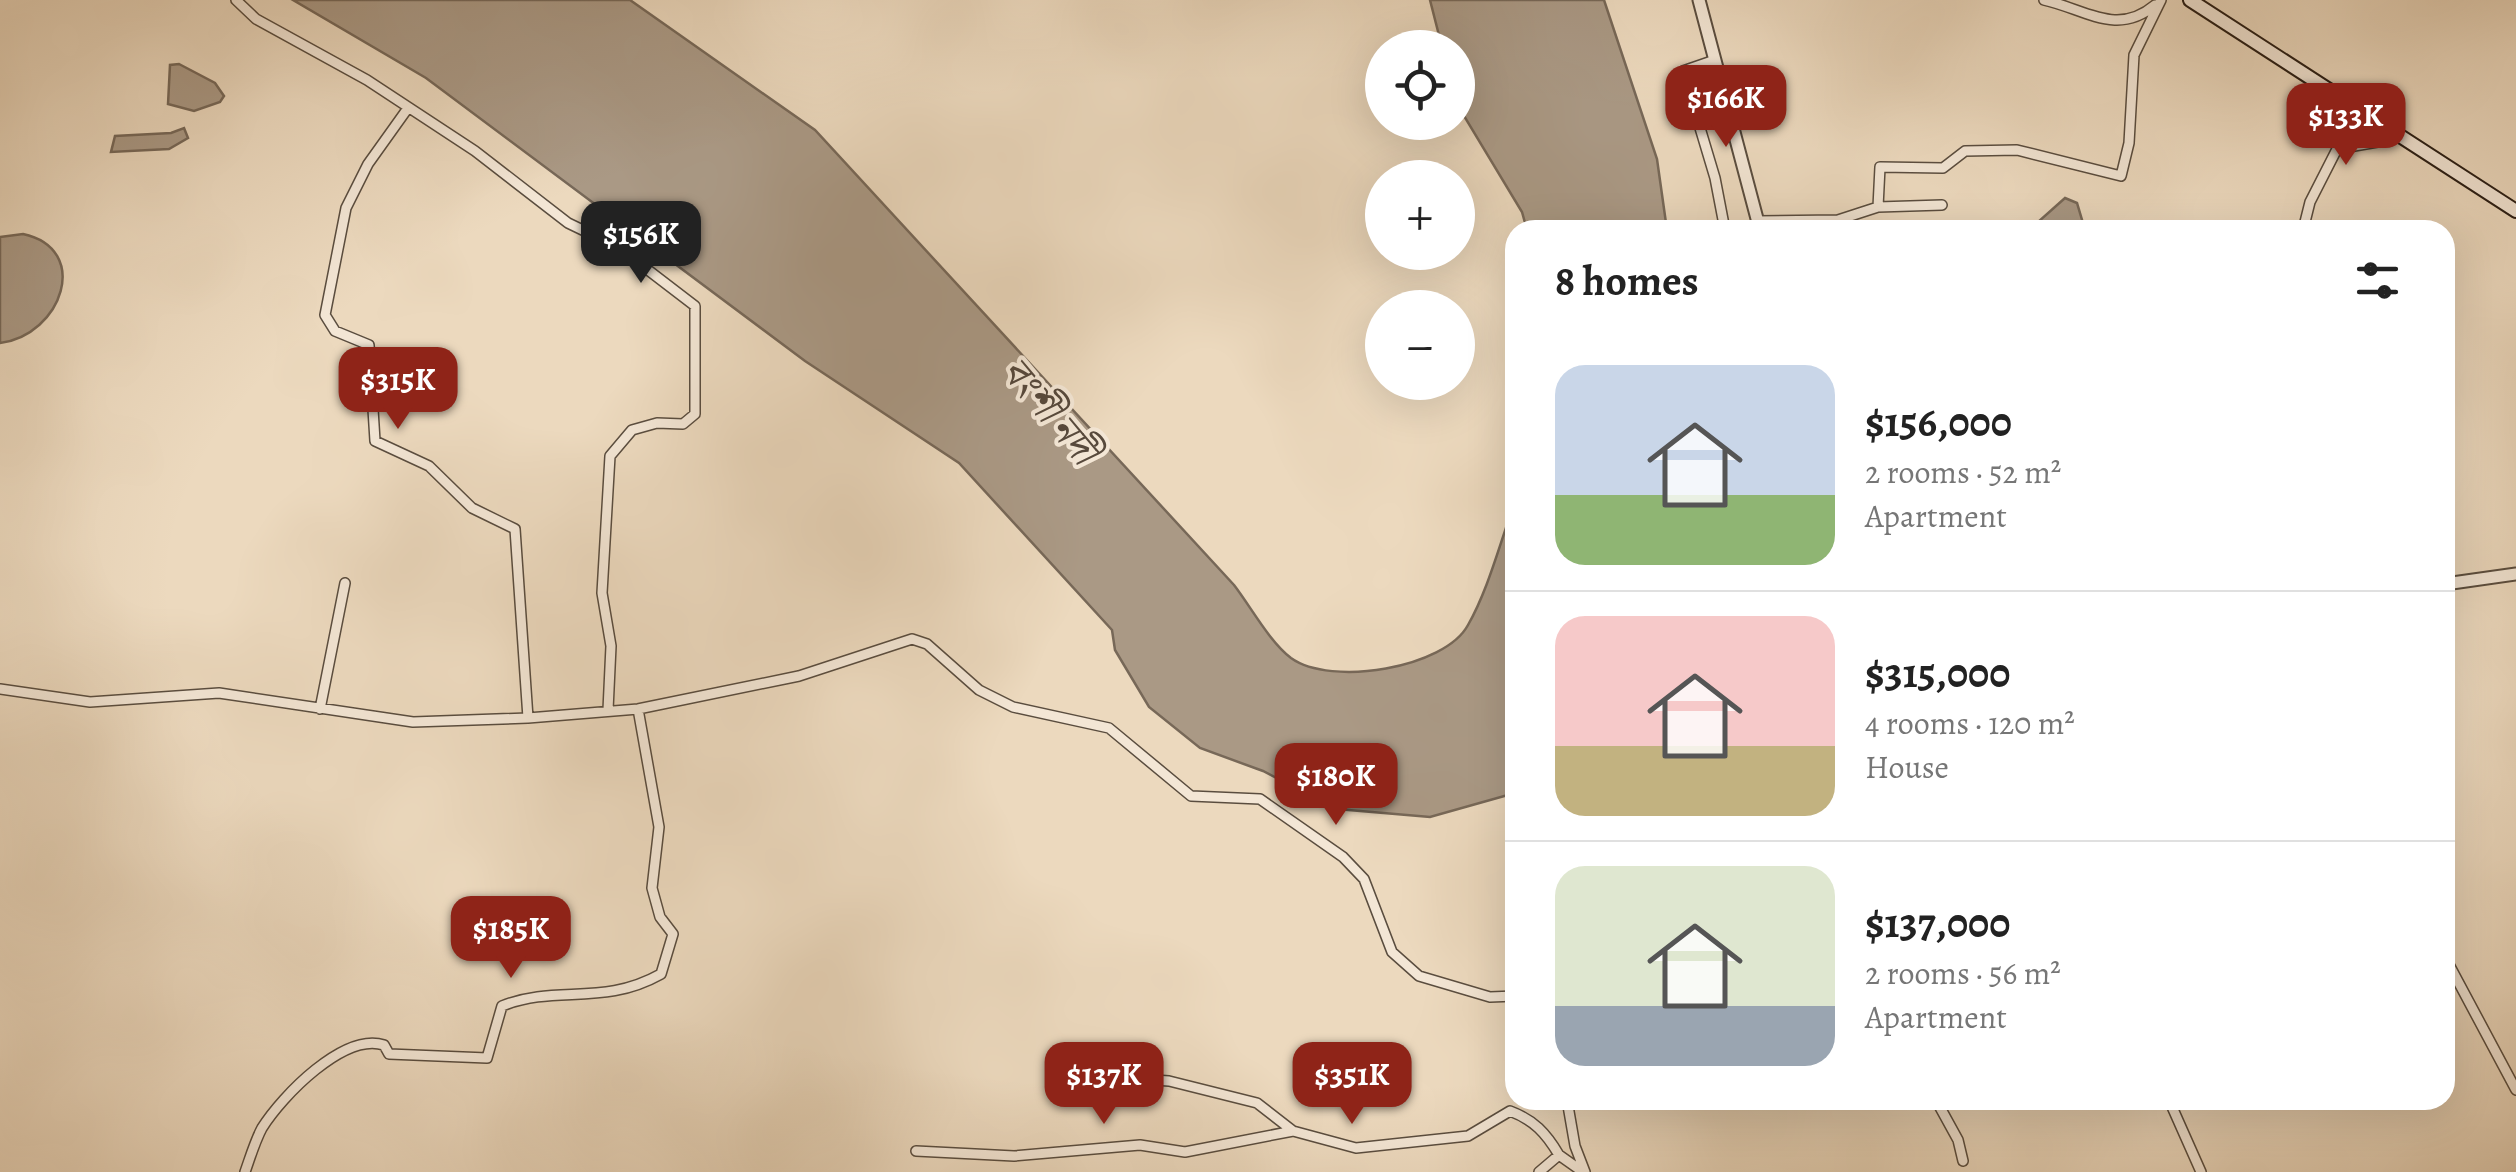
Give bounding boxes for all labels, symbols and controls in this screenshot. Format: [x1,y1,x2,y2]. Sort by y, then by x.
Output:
map controls [1365,30,1475,400]
button: locate [1365,30,1475,140]
pin: $166K [1656,65,1796,150]
text: $166K [1687,75,1765,119]
pin: $133K [2276,83,2416,168]
text: $133K [2309,93,2383,137]
button: + [1365,160,1475,270]
pin: $156K [571,201,711,286]
text: $156K [603,211,679,255]
text: 8 homes [1555,252,1699,309]
icon: filters [2350,253,2405,308]
button: − [1365,290,1475,400]
water label: বংশী নদী [989,345,1113,479]
pin: $315K [328,347,468,432]
text: $315K [361,357,435,401]
text: $156,000 [1865,393,2012,450]
icon: home [1635,405,1755,525]
text: 2 rooms · 52 m² [1865,450,2061,494]
text: Apartment [1865,494,2007,538]
text: $315,000 [1865,644,2010,701]
icon: home [1635,656,1755,776]
text: 4 rooms · 120 m² [1865,701,2075,745]
pin: $180K [1266,743,1406,828]
text: House [1865,745,1949,789]
text: $180K [1297,753,1375,797]
text: $137,000 [1865,894,2010,951]
pin: $185K [441,896,581,981]
text: $185K [473,906,549,950]
icon: home [1635,906,1755,1026]
text: 2 rooms · 56 m² [1865,951,2061,995]
text: Apartment [1865,995,2007,1039]
pin: $137K [1034,1042,1174,1127]
pin: $351K [1282,1042,1422,1127]
text: $137K [1067,1052,1141,1096]
text: $351K [1315,1052,1389,1096]

